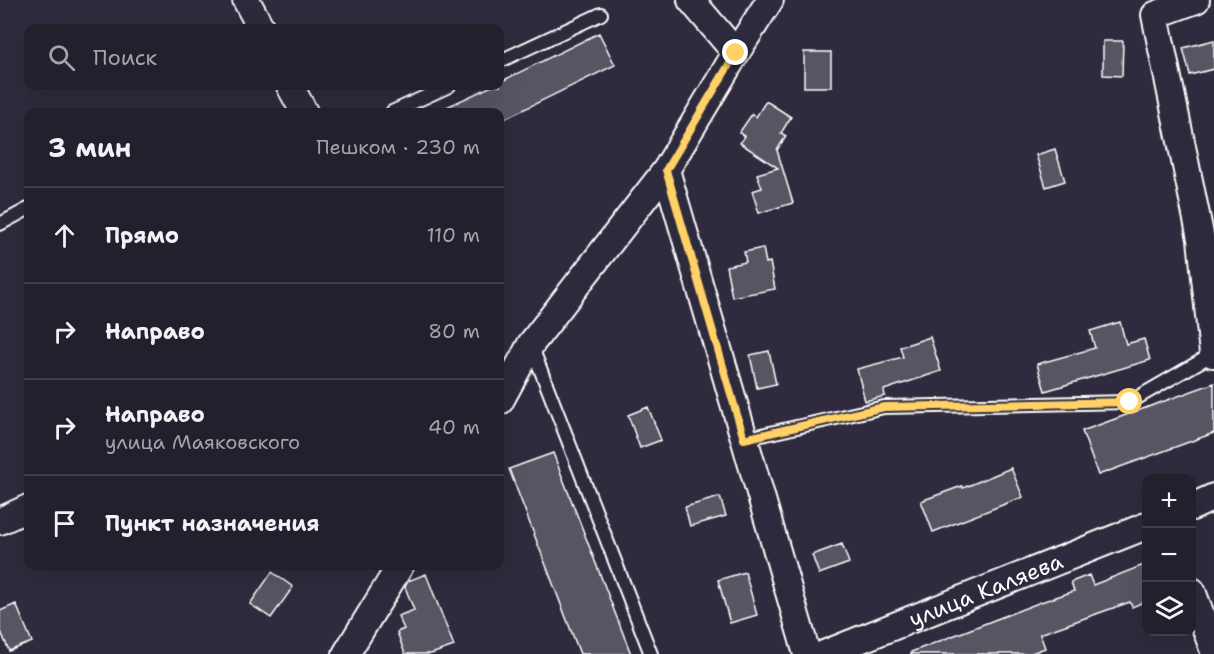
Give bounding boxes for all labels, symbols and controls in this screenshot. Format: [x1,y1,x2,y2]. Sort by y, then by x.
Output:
search box [24,24,504,90]
route end [722,39,748,65]
icon: search [45,41,78,74]
text: Поиск [93,43,157,72]
text: 3 мин [48,130,131,165]
text: Пешком · 230 m [316,134,480,160]
icon: ahead [48,219,81,252]
text: Прямо [105,221,179,250]
text: 110 m [426,222,480,248]
icon: right [48,315,81,348]
text: Направо [105,317,205,346]
text: 80 m [428,318,480,344]
route start [1116,388,1142,414]
text: Направо [105,400,205,429]
icon: right [48,411,81,444]
text: 40 m [428,414,480,440]
text: улица Маяковского [105,429,300,455]
map controls [1142,474,1196,636]
button: + [1142,474,1196,528]
icon: arrive [48,507,81,540]
text: Пункт назначения [105,509,319,538]
button: − [1142,528,1196,582]
street label: улица Каляева [905,546,1067,634]
button: layers [1142,582,1196,636]

